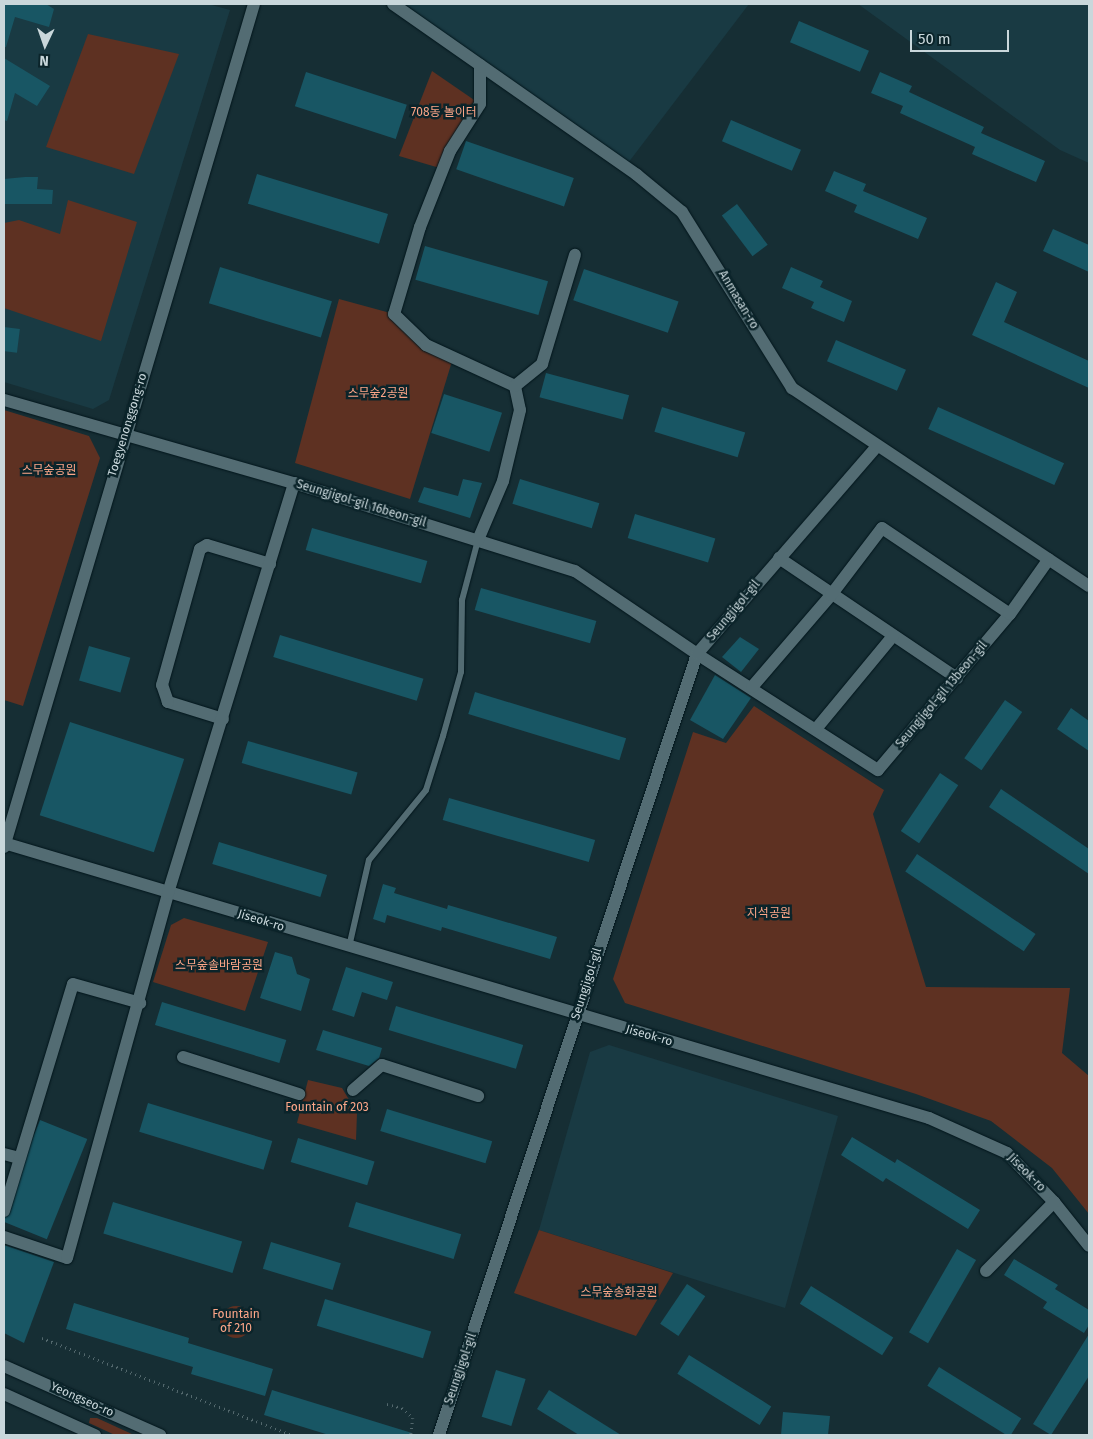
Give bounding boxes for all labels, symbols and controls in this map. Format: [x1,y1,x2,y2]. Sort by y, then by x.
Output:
north arrow [20,20,70,70]
scale bar [913,20,1012,52]
text: 50 m [918,30,951,48]
text: N [39,52,49,69]
park label: 708동 놀이터 [411,106,477,120]
street label: Anmasan-ro [715,268,761,332]
street label: Toegyenonggong-ro [105,372,151,478]
park label: 스무숲2공원 [347,387,409,401]
park label: 스무숲공원 [21,464,77,478]
street label: Seungjigol-gil 16beon-gil [294,477,428,531]
street label: Seungjigol-gil [705,578,763,644]
street label: Seungjigol-gil 13beon-gil [893,639,991,751]
street label: Jiseok-ro [236,907,286,935]
park label: 지석공원 [747,907,791,921]
street label: Seungjigol-gil [569,946,605,1022]
park label: 스무숲솔바람공원 [175,959,263,973]
street label: Jiseok-ro [624,1022,674,1050]
park label: Fountain of 203 [285,1101,369,1115]
street label: Jiseok-ro [1004,1151,1048,1195]
park label: 스무숲송화공원 [580,1286,658,1300]
park label: Fountain of 210 [212,1308,260,1336]
street label: Seungjigol-gil [442,1331,480,1407]
street label: Yeongseo-ro [48,1380,116,1420]

